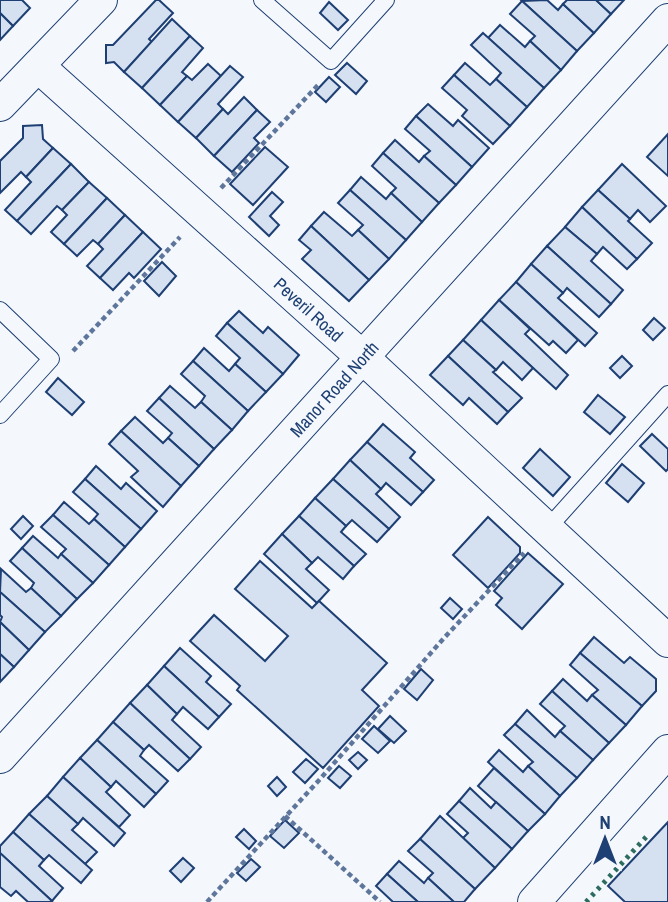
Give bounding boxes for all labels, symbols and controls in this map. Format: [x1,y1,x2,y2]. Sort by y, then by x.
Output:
street label: Peveril Road [269,271,349,347]
street label: Manor Road North [284,335,384,442]
north arrow [570,804,640,874]
text: N [599,809,611,835]

